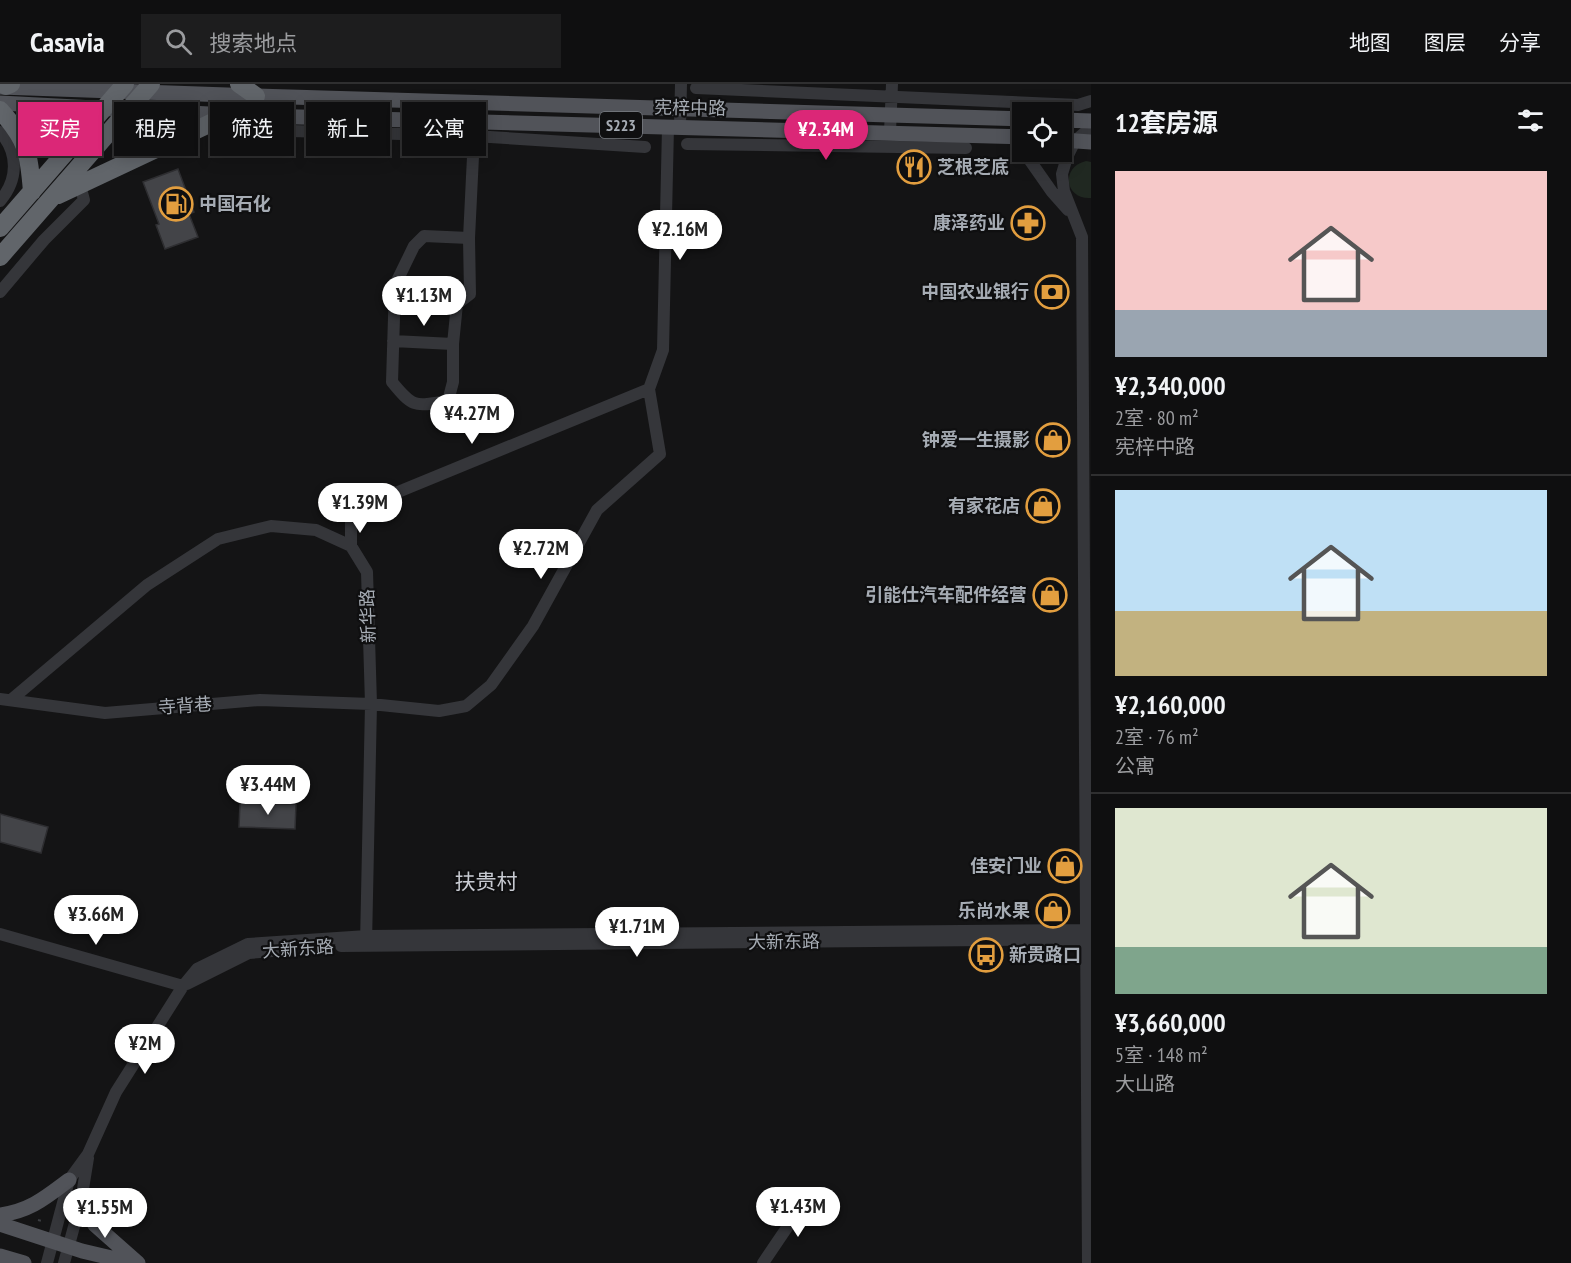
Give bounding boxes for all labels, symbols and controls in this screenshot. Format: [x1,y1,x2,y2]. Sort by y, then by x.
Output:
search box [141,14,561,68]
text: Casavia [30,23,105,60]
icon: search [162,25,195,58]
text: 搜索地点 [210,29,298,57]
text: 地图 [1349,29,1391,56]
text: 图层 [1424,29,1466,56]
text: 分享 [1499,29,1541,56]
street label: 宪梓中路 [654,95,726,120]
chip: 买房 [18,102,102,156]
chip: 租房 [114,102,198,156]
chip: 筛选 [210,102,294,156]
chip: 新上 [306,102,390,156]
chip: 公寓 [402,102,486,156]
map controls [1012,102,1072,162]
button: locate [1012,102,1072,162]
icon: filters [1514,104,1547,137]
text: 12套房源 [1115,106,1218,139]
pin: ¥2.34M [777,110,875,161]
road number: S223 [600,112,642,138]
text: ¥2.34M [798,116,854,142]
restaurant icon: 芝根芝底 [896,149,932,185]
place label: 芝根芝底 [937,155,1009,178]
fuel station icon: 中国石化 [158,186,194,222]
place label: 中国石化 [199,192,271,215]
pharmacy icon: 康泽药业 [1010,205,1046,241]
pin: ¥2.16M [631,210,729,261]
icon: home [1277,210,1385,318]
place label: 康泽药业 [933,211,1005,234]
text: ¥2.16M [652,216,708,242]
bank icon: 中国农业银行 [1034,274,1070,310]
pin: ¥1.13M [375,276,473,327]
place label: 中国农业银行 [921,280,1029,303]
text: ¥1.13M [396,282,452,308]
text: ¥2,340,000 [1115,369,1226,402]
pin: ¥4.27M [423,394,521,445]
text: ¥4.27M [444,400,500,426]
text: 2室 · 80 m² [1115,405,1199,431]
shop icon: 钟爱一生摄影 [1035,422,1071,458]
place label: 钟爱一生摄影 [922,428,1030,451]
text: 宪梓中路 [1115,434,1195,460]
pin: ¥1.39M [311,483,409,534]
shop icon: 有家花店 [1025,488,1061,524]
text: ¥1.39M [332,489,388,515]
place label: 有家花店 [948,494,1020,517]
pin: ¥2.72M [492,529,590,580]
icon: home [1277,529,1385,637]
text: ¥2.72M [513,535,569,561]
shop icon: 引能仕汽车配件经营 [1032,577,1068,613]
place label: 引能仕汽车配件经营 [865,583,1027,606]
street label: 新华路 [355,589,380,643]
text: ¥2,160,000 [1115,688,1226,721]
street label: 寺背巷 [157,692,213,719]
text: 2室 · 76 m² [1115,724,1199,750]
text: 公寓 [1115,753,1155,779]
pin: ¥3.44M [219,765,317,816]
text: ¥3.44M [240,771,296,797]
icon: home [1277,847,1385,955]
shop icon: 佳安门业 [1047,848,1083,884]
place label: 佳安门业 [970,854,1042,877]
district label: 扶贵村 [455,868,518,895]
shop icon: 乐尚水果 [1035,893,1071,929]
pin: ¥3.66M [47,895,145,946]
place label: 乐尚水果 [958,899,1030,922]
text: ¥3.66M [68,901,124,927]
pin: ¥1.71M [588,907,686,958]
text: ¥1.71M [609,913,665,939]
street label: 大新东路 [748,929,820,954]
street label: 大新东路 [261,935,335,962]
bus stop icon: 新贵路口 [968,937,1004,973]
place label: 新贵路口 [1009,943,1081,966]
text: ¥3,660,000 [1115,1006,1226,1039]
pin: ¥2M [116,1024,174,1075]
text: ¥2M [129,1030,161,1056]
text: 5室 · 148 m² [1115,1042,1208,1068]
text: 大山路 [1115,1071,1175,1097]
pin: ¥1.43M [749,1187,847,1238]
pin: ¥1.55M [56,1188,154,1239]
text: ¥1.43M [770,1193,826,1219]
text: ¥1.55M [77,1194,133,1220]

